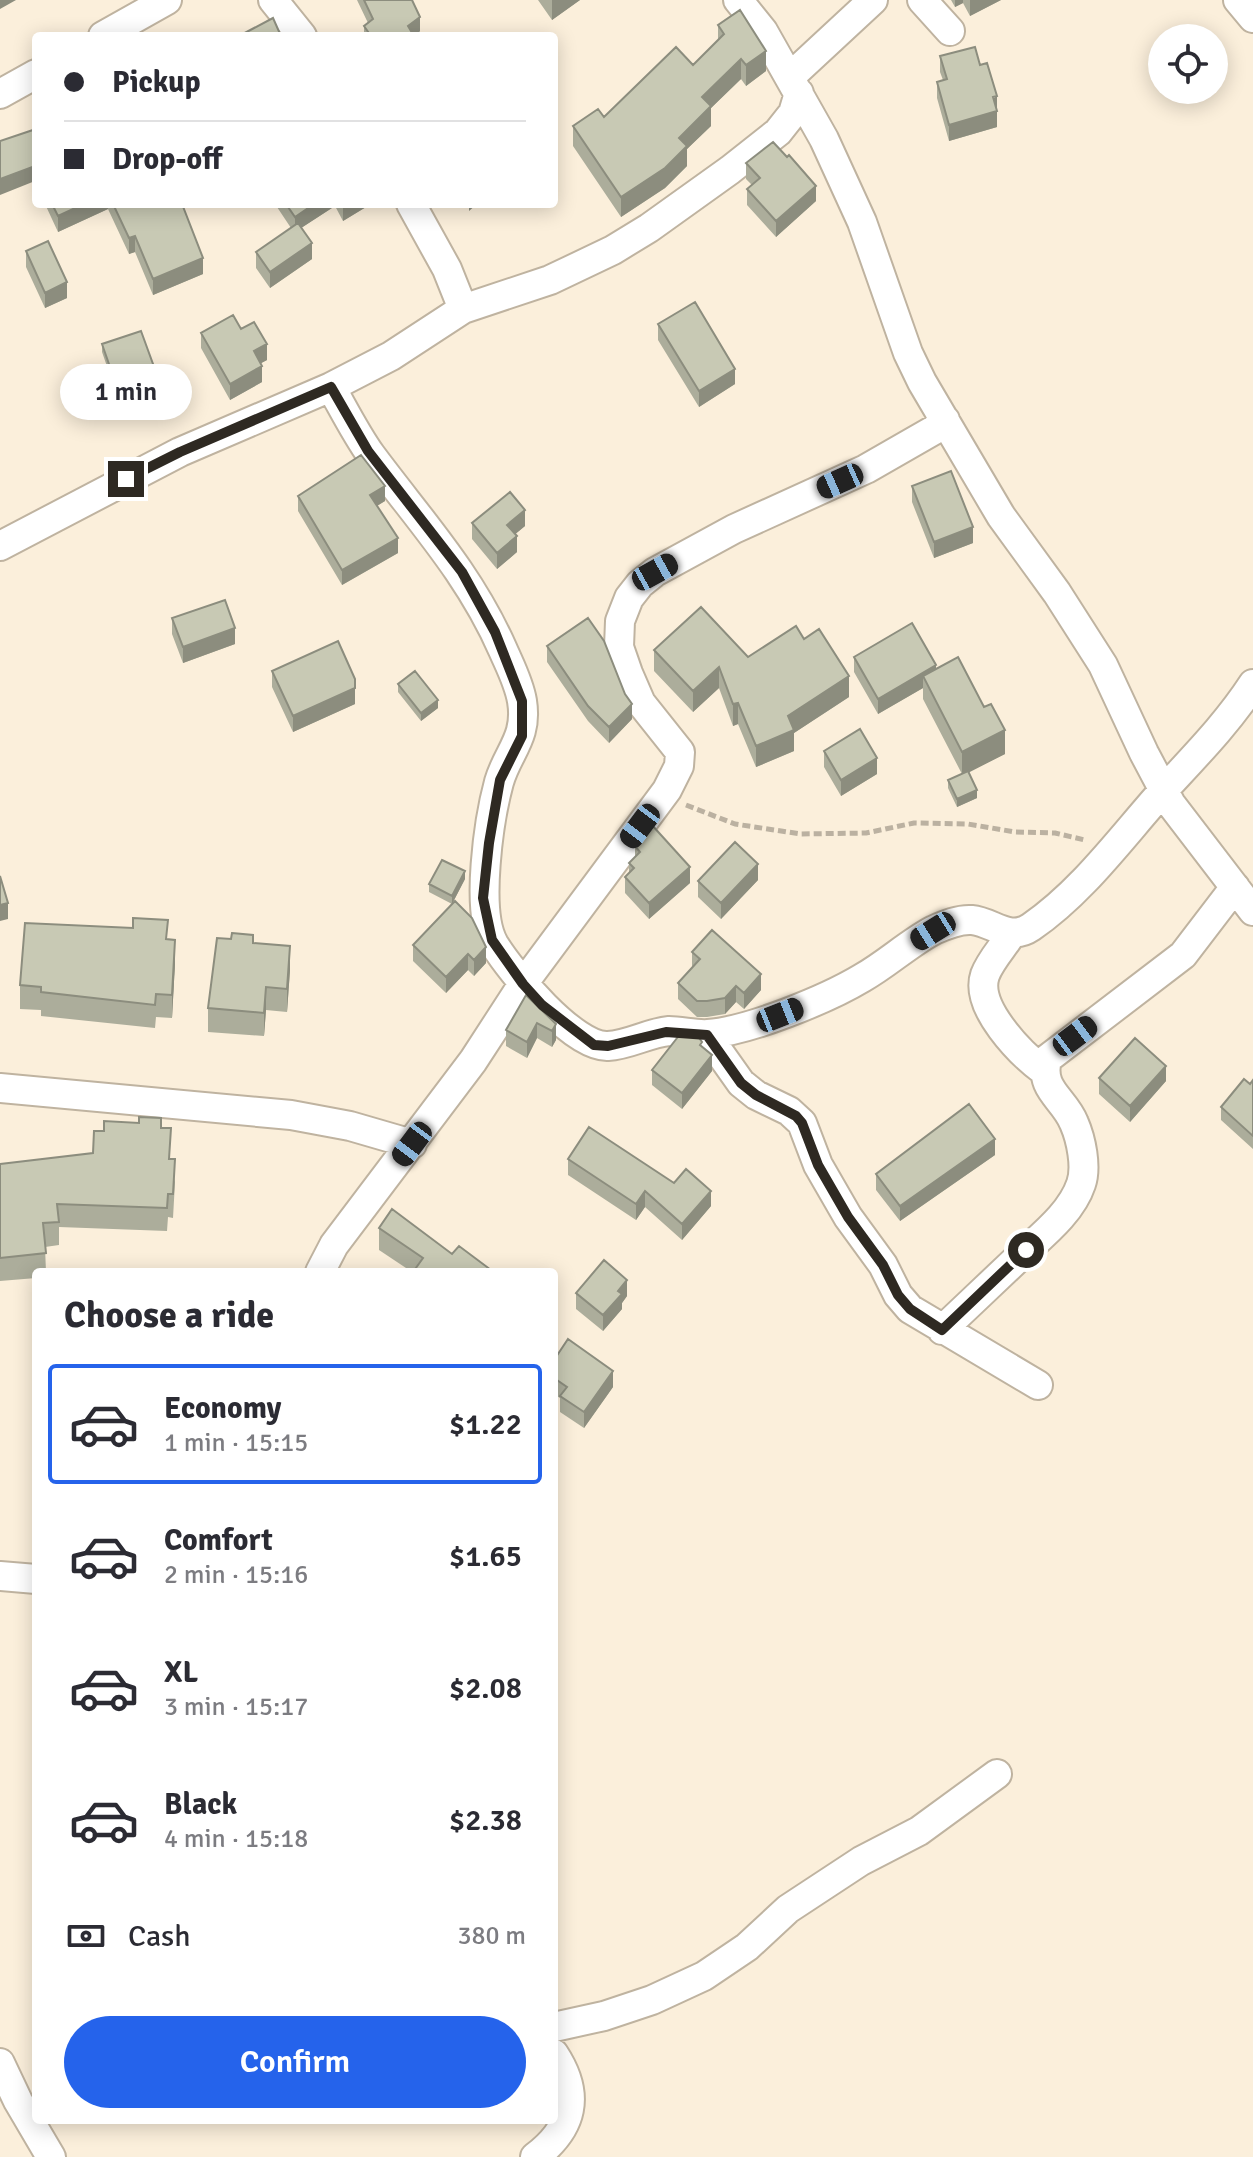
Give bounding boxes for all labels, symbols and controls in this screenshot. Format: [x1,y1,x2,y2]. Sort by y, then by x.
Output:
map controls [1148,24,1228,104]
button: locate [1148,24,1228,104]
text: Pickup [112,64,201,101]
text: Drop-off [112,141,222,178]
callout: 1 min [60,363,192,419]
text: 1 min [95,376,157,408]
car [813,460,867,502]
route end [108,461,144,497]
car [628,550,682,594]
car [616,800,664,852]
car [906,908,960,954]
car [753,995,807,1035]
car [1049,1012,1101,1060]
car [388,1118,436,1170]
route start [1008,1232,1044,1268]
text: Choose a ride [64,1293,274,1338]
icon: car [68,1388,140,1460]
text: Economy [164,1390,281,1427]
text: $1.22 [449,1406,522,1443]
text: 1 min · 15:15 [164,1427,308,1459]
icon: car [68,1520,140,1592]
text: Comfort [164,1522,273,1559]
text: $1.65 [449,1538,522,1575]
text: 2 min · 15:16 [164,1559,308,1591]
icon: car [68,1652,140,1724]
text: XL [164,1654,198,1691]
text: $2.08 [449,1670,522,1707]
text: 3 min · 15:17 [164,1691,308,1723]
icon: car [68,1784,140,1856]
text: Black [164,1786,237,1823]
text: $2.38 [449,1802,522,1839]
text: 4 min · 15:18 [164,1823,308,1855]
icon: cash [64,1914,108,1958]
text: Cash [128,1918,191,1955]
text: 380 m [457,1920,526,1952]
button: Confirm [64,2016,526,2108]

